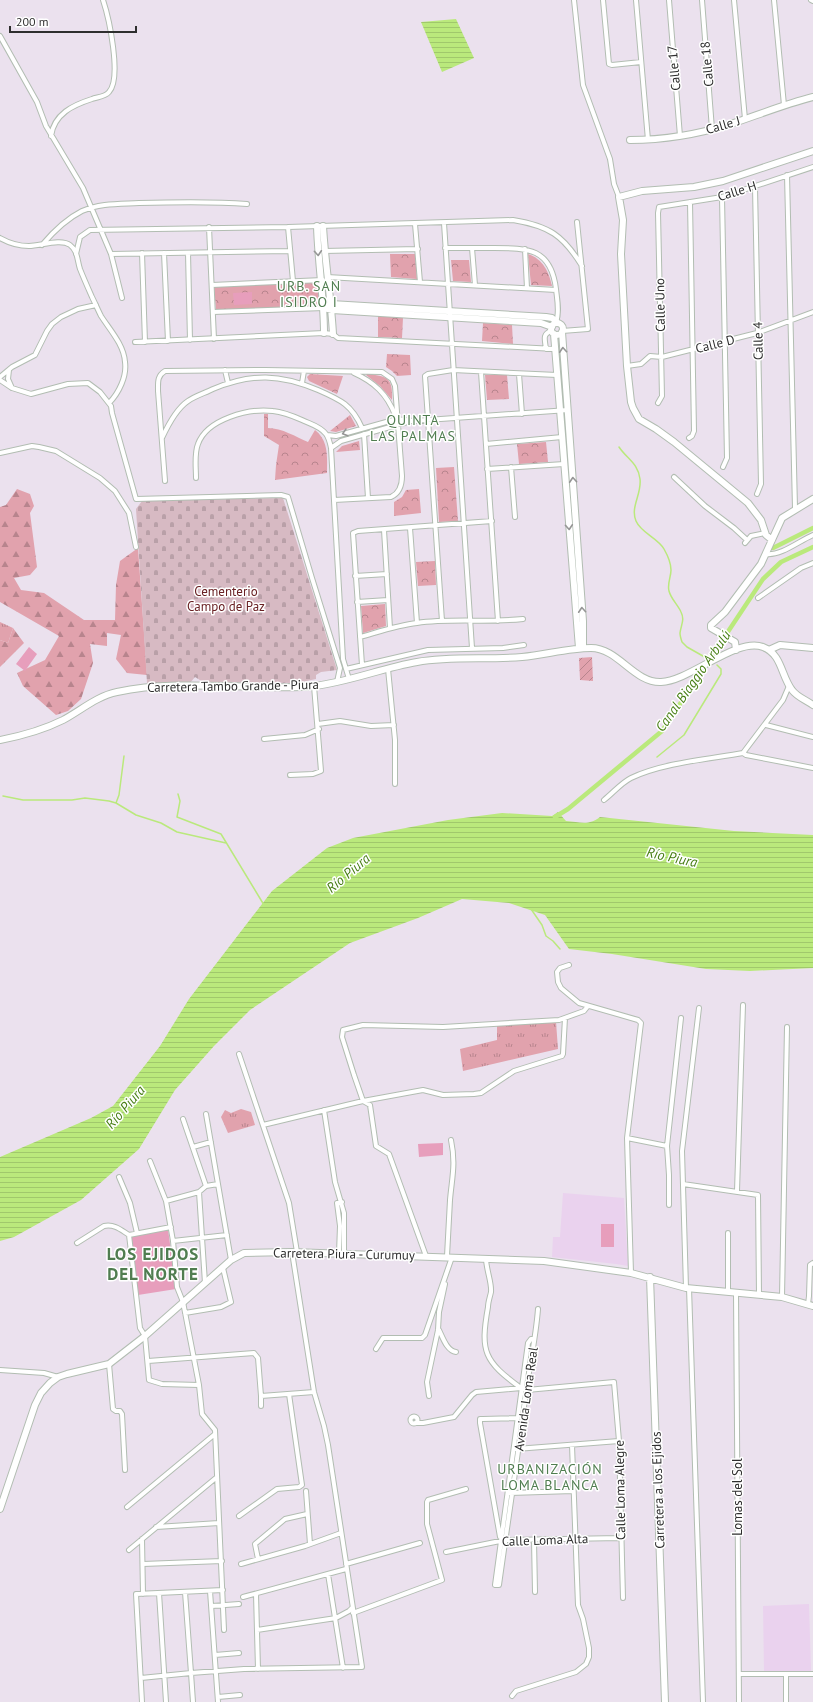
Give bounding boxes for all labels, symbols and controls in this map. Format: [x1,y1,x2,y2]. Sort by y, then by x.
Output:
scale bar [10,8,136,34]
text: 200 m [16,14,49,29]
street label: Calle 18 [697,41,717,87]
street label: Calle 17 [664,45,684,91]
street label: Calle J [704,112,742,138]
street label: Calle H [715,177,759,205]
one-way arrow [314,250,323,256]
district label: URB. SAN ISIDRO I [277,277,341,311]
street label: Calle Uno [651,278,669,332]
street label: Calle 4 [749,322,767,360]
street label: Calle D [694,331,736,357]
one-way arrow [559,347,568,353]
district label: QUINTA LAS PALMAS [370,411,456,445]
one-way arrow [341,429,348,437]
one-way arrow [568,477,577,483]
one-way arrow [565,524,574,530]
park label: Cementerio Campo de Paz [187,583,265,615]
one-way arrow [578,607,587,613]
water label: Canal Biaggio Arbulú [651,627,735,735]
street label: Carretera Tambo Grande - Piura [147,676,319,696]
water label: Río Piura [645,843,699,871]
water label: Río Piura [322,849,374,897]
water label: Río Piura [101,1081,149,1132]
district label: LOS EJIDOS DEL NORTE [107,1243,199,1285]
street label: Carretera Piura - Curumuy [273,1244,415,1264]
street label: Avenida Loma Real [510,1346,542,1452]
street label: Carretera a los Ejidos [647,1431,669,1549]
street label: Calle Loma Alegre [611,1440,629,1540]
street label: Lomas del Sol [729,1458,746,1536]
district label: URBANIZACIÓN LOMA BLANCA [497,1460,603,1494]
street label: Calle Loma Alta [501,1530,589,1550]

